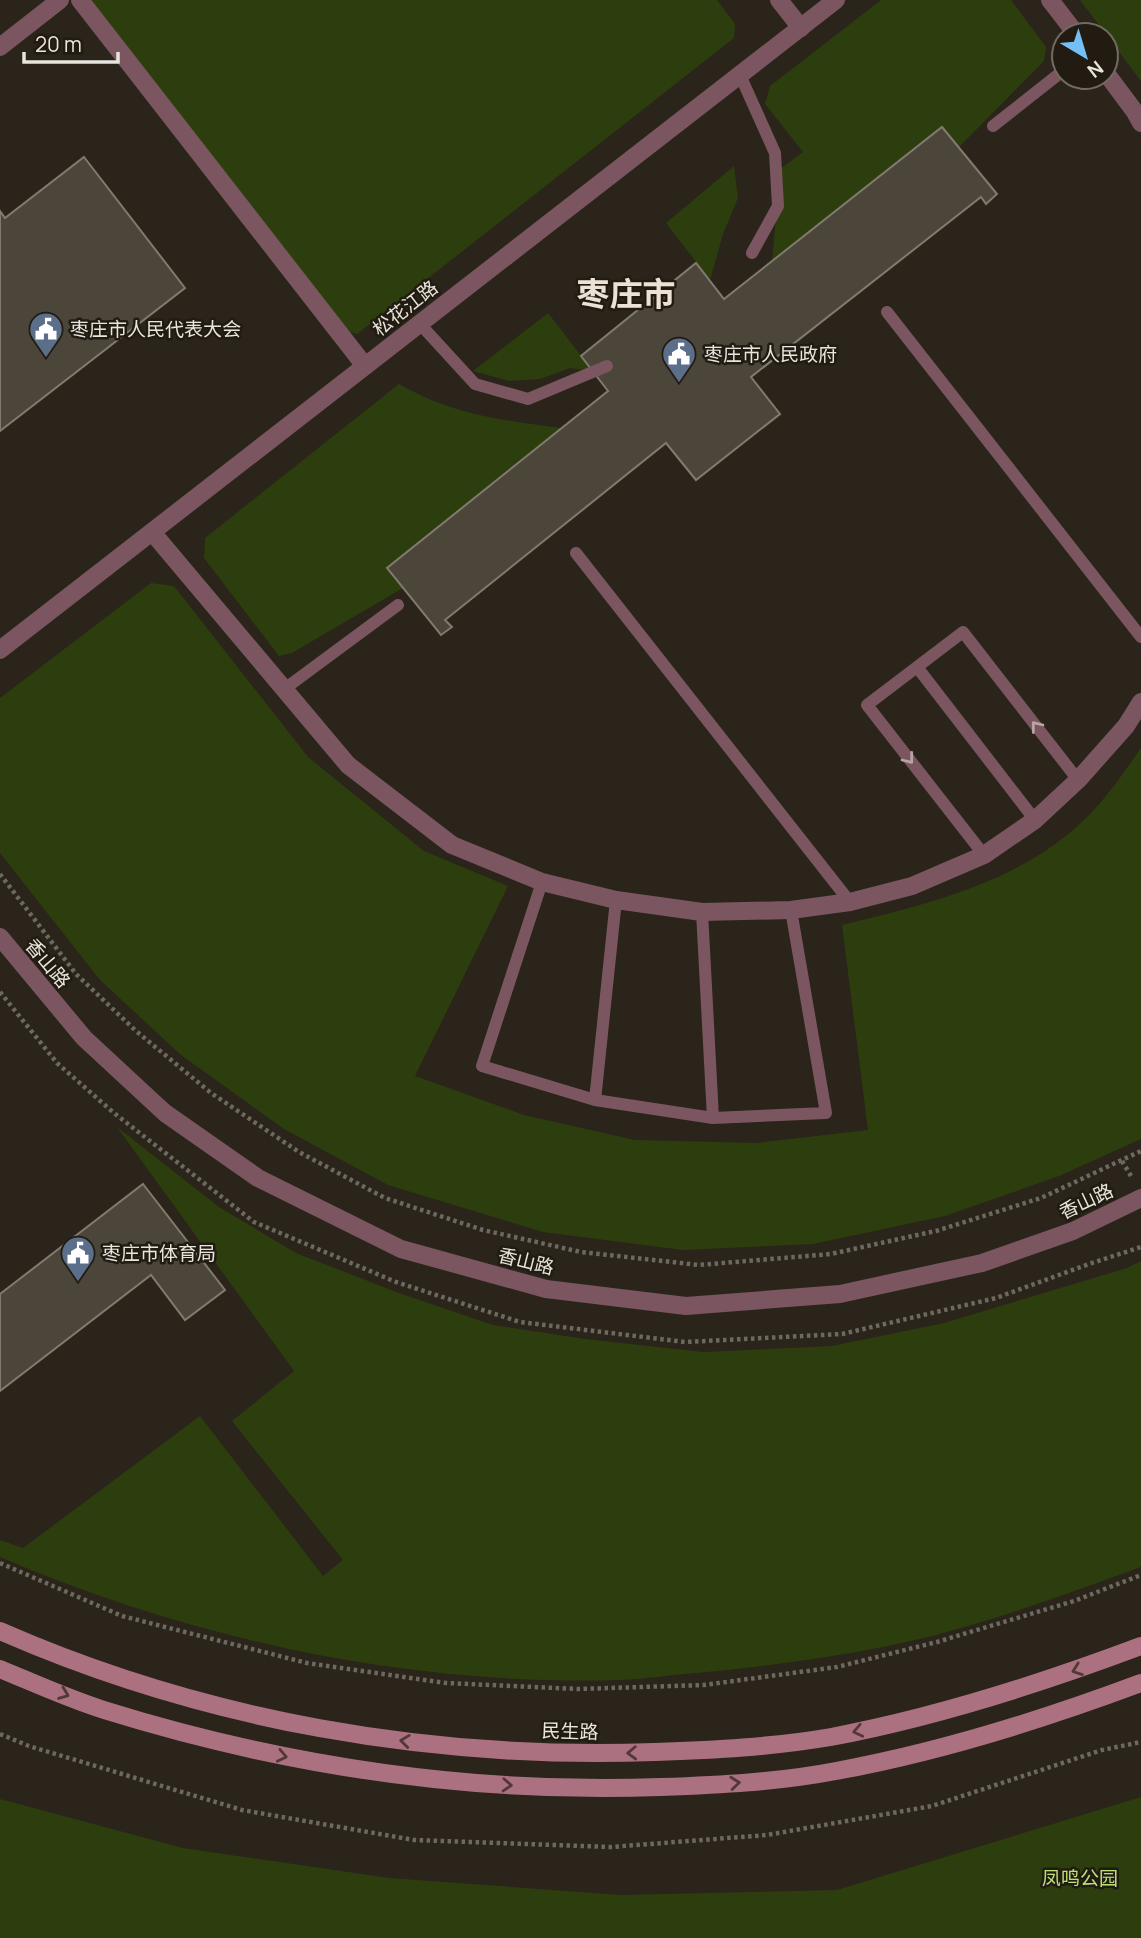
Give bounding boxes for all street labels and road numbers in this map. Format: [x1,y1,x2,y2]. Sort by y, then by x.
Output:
street label: 松花江路 [367,274,443,342]
street label: 香山路 [20,933,76,993]
street label: 香山路 [1055,1177,1117,1225]
street label: 香山路 [495,1241,557,1281]
street label: 民生路 [541,1717,599,1745]

